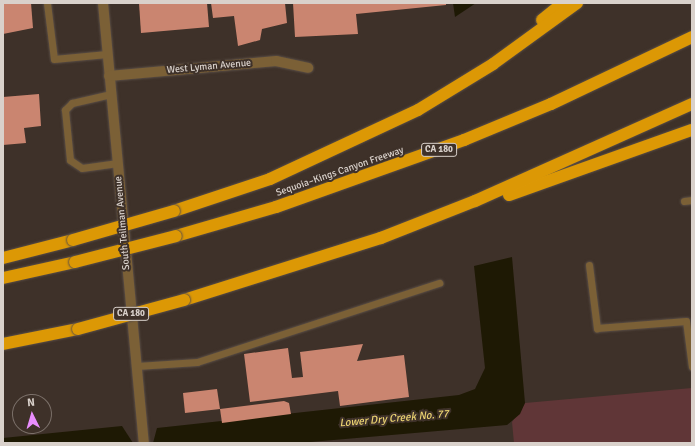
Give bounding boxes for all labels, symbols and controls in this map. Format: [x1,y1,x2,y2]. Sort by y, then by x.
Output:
street label: West Lyman Avenue [166,57,252,77]
road number: CA 180 [421,143,457,157]
street label: Sequoia–Kings Canyon Freeway [275,144,405,200]
street label: South Teilman Avenue [113,176,133,270]
road number: CA 180 [113,307,149,321]
north arrow [12,394,52,434]
text: N [27,396,35,409]
water label: Lower Dry Creek No. 77 [339,408,449,430]

